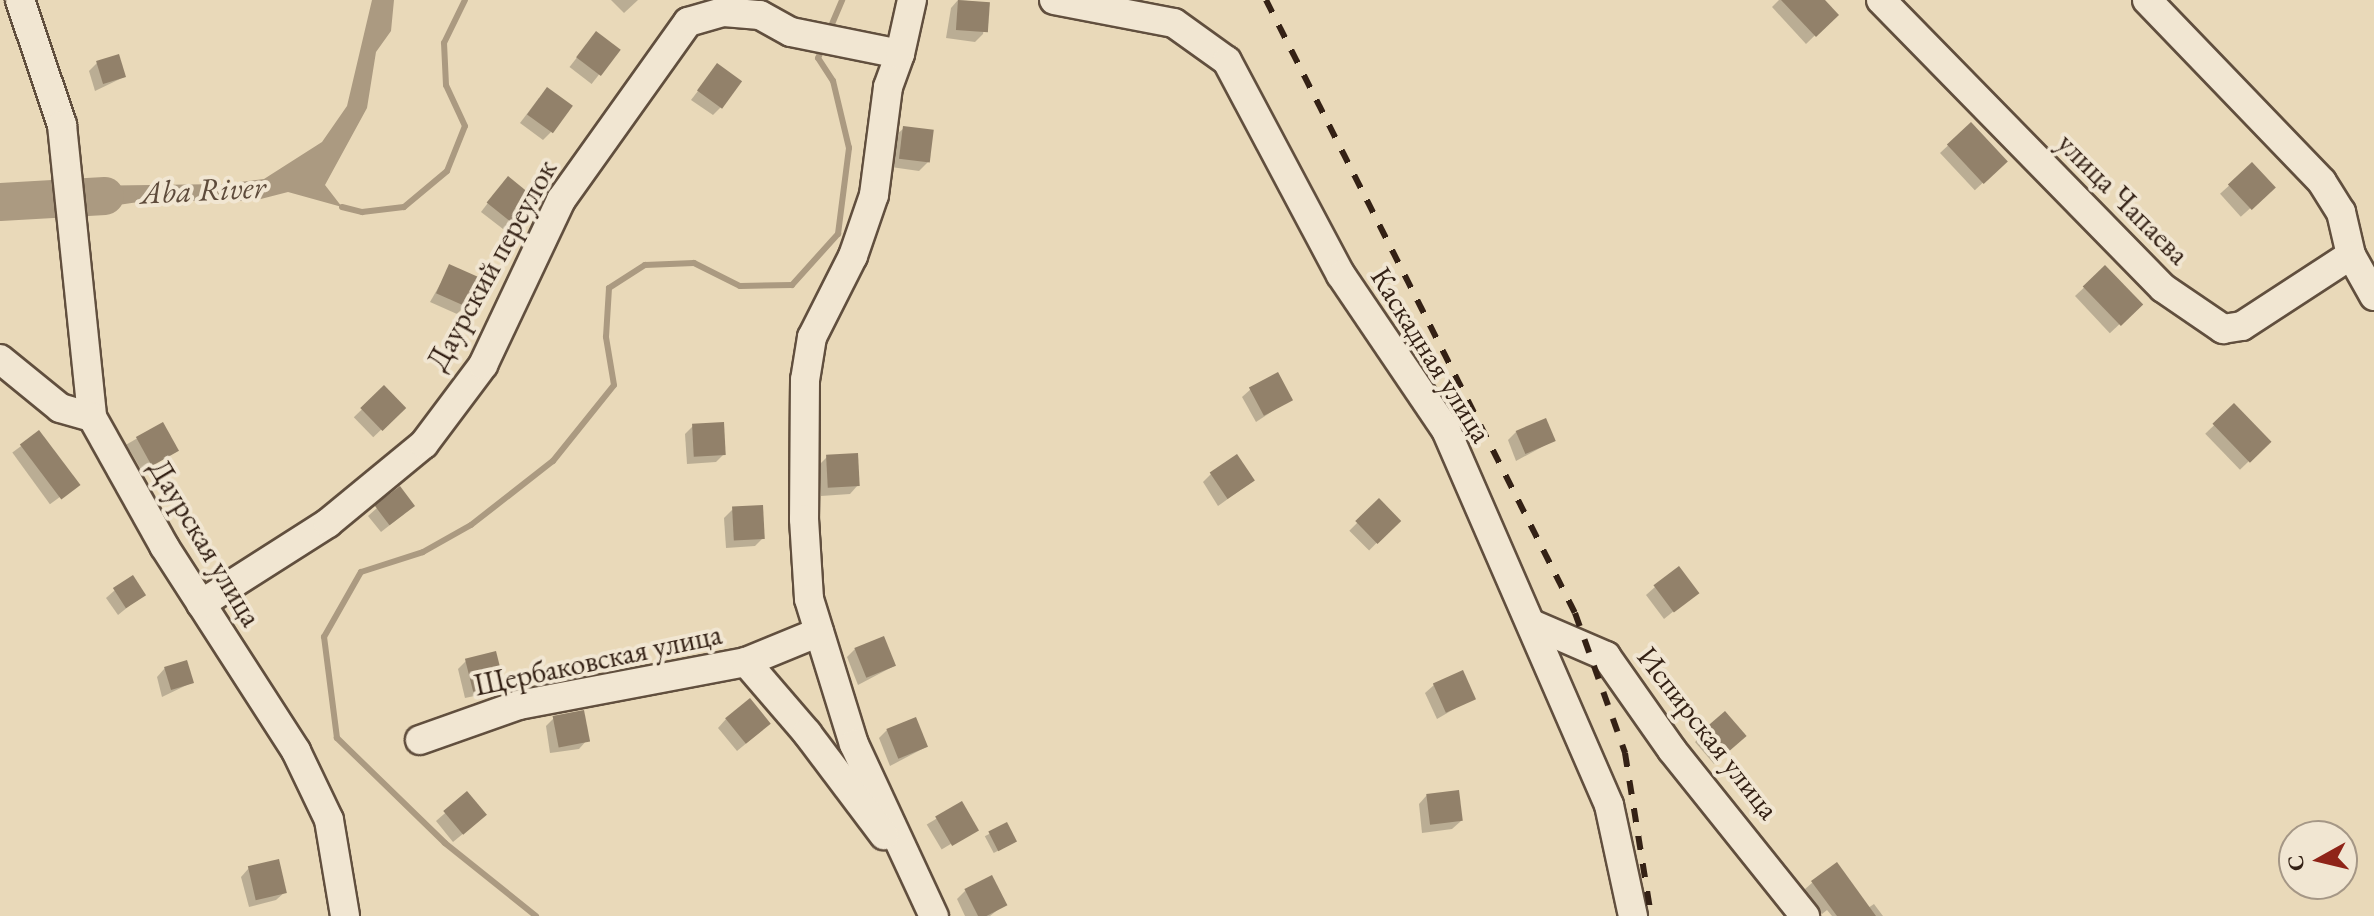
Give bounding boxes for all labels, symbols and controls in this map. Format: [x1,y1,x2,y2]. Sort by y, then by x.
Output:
street label: улица Чапаева [2050,126,2196,272]
street label: Даурский переулок [419,153,565,377]
water label: Aba River [140,168,266,212]
street label: Каскадная улица [1363,261,1499,449]
street label: Даурская улица [141,453,269,633]
street label: Щербаковская улица [471,616,725,704]
street label: Испирская улица [1629,639,1787,827]
north arrow [2278,820,2358,900]
text: С [2280,853,2311,873]

